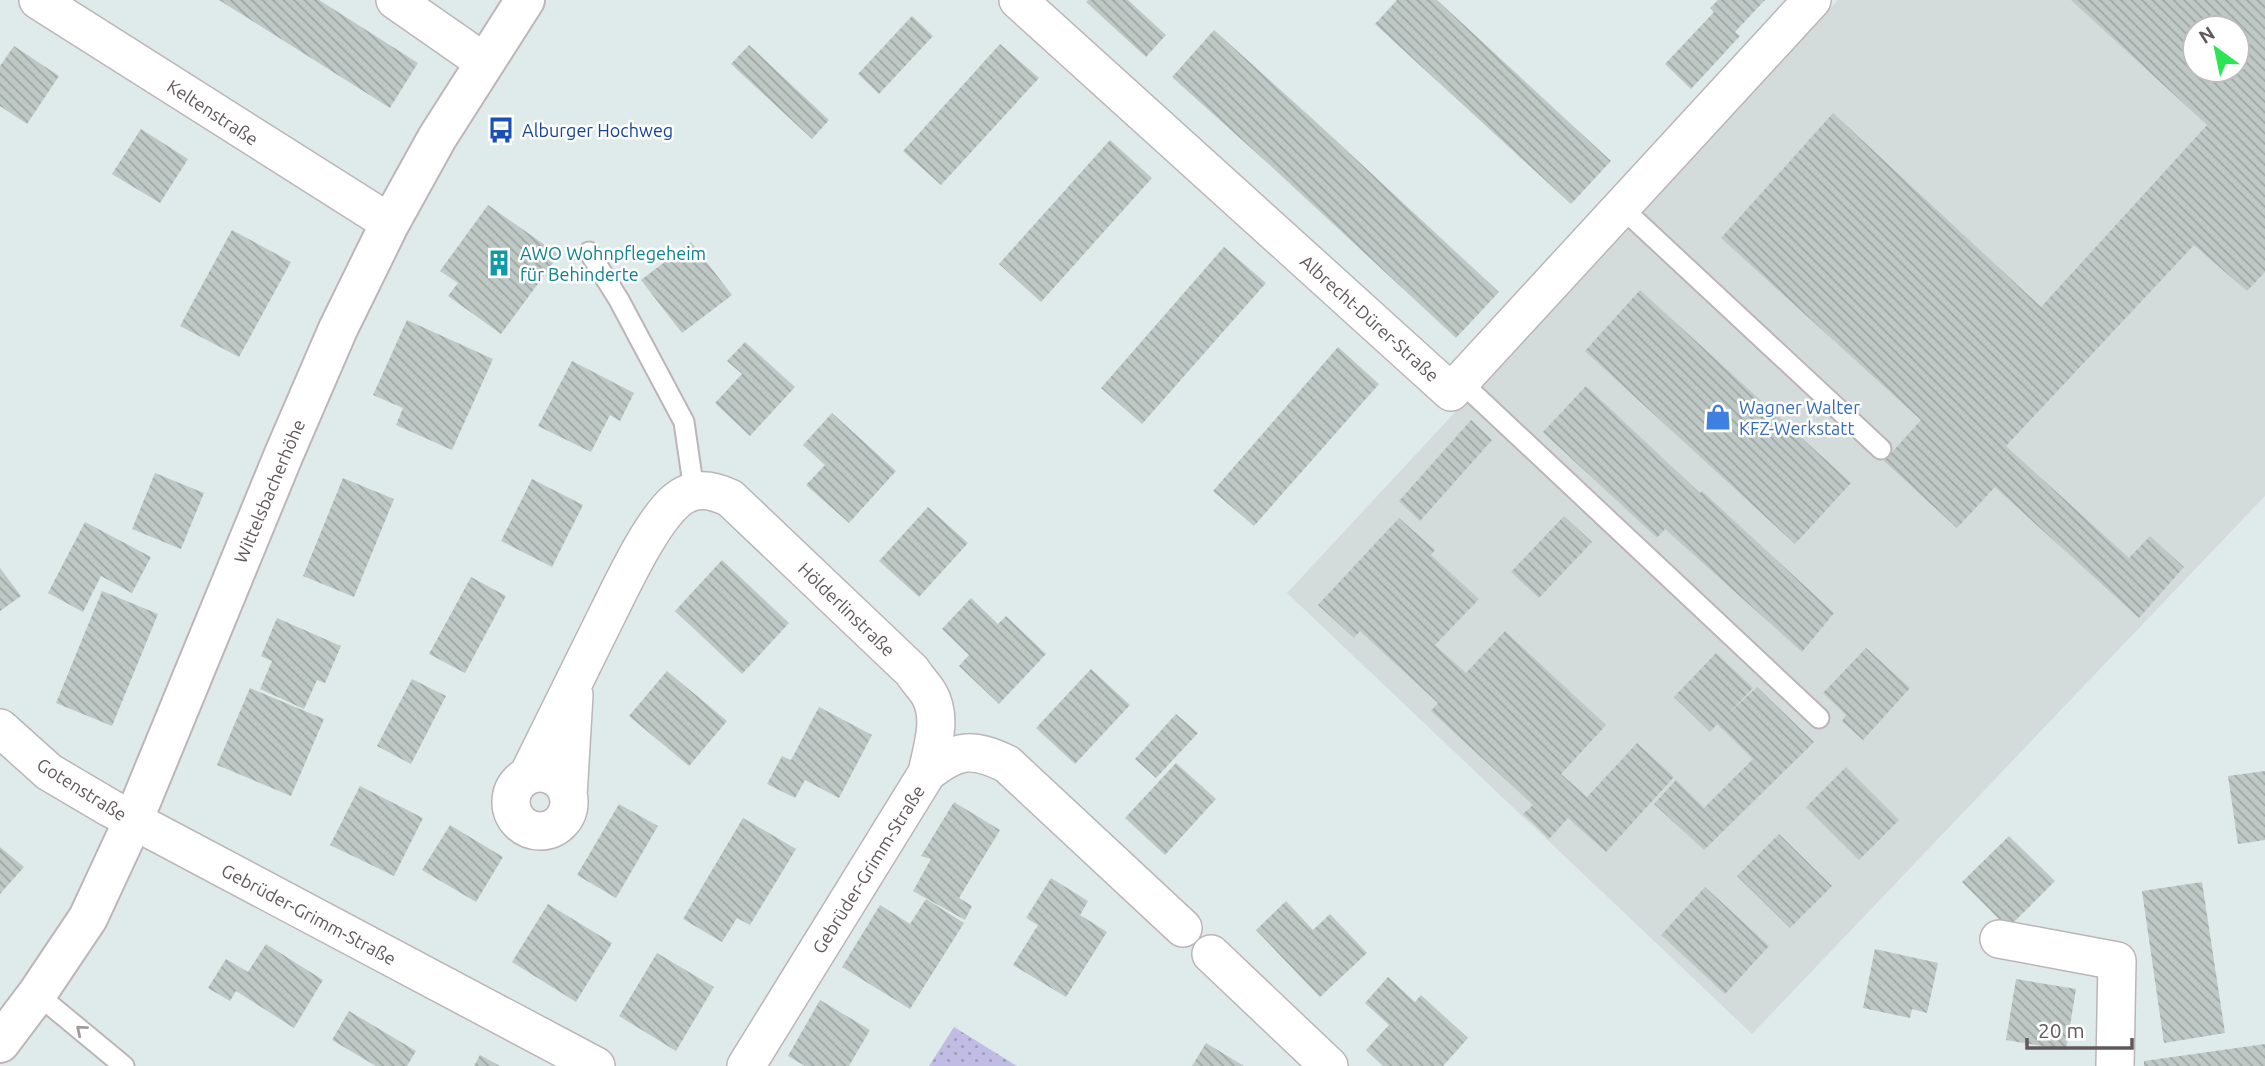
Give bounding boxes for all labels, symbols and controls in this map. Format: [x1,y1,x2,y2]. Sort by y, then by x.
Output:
north arrow [2181,14,2251,84]
text: N [2195,22,2219,48]
street label: Keltenstraße [164,75,262,149]
bus stop icon: Alburger Hochweg [486,115,516,145]
place label: Alburger Hochweg [522,120,673,140]
place label: AWO Wohnpflegeheim für Behinderte [520,243,706,284]
building icon: AWO Wohnpflegeheim für Behinderte [484,248,514,278]
street label: Albrecht-Dürer-Straße [1297,251,1443,385]
place label: Wagner Walter KFZ-Werkstatt [1739,397,1860,438]
shop icon: Wagner Walter KFZ-Werkstatt [1703,402,1733,432]
street label: Wittelsbacherhöhe [230,416,308,566]
street label: Hölderlinstraße [795,558,899,660]
street label: Gotenstraße [34,754,130,824]
street label: Gebrüder-Grimm-Straße [808,781,928,957]
street label: Gebrüder-Grimm-Straße [218,860,400,968]
scale bar [2027,1006,2132,1050]
text: 20 m [2038,1018,2085,1042]
one-way arrow [76,1026,89,1038]

